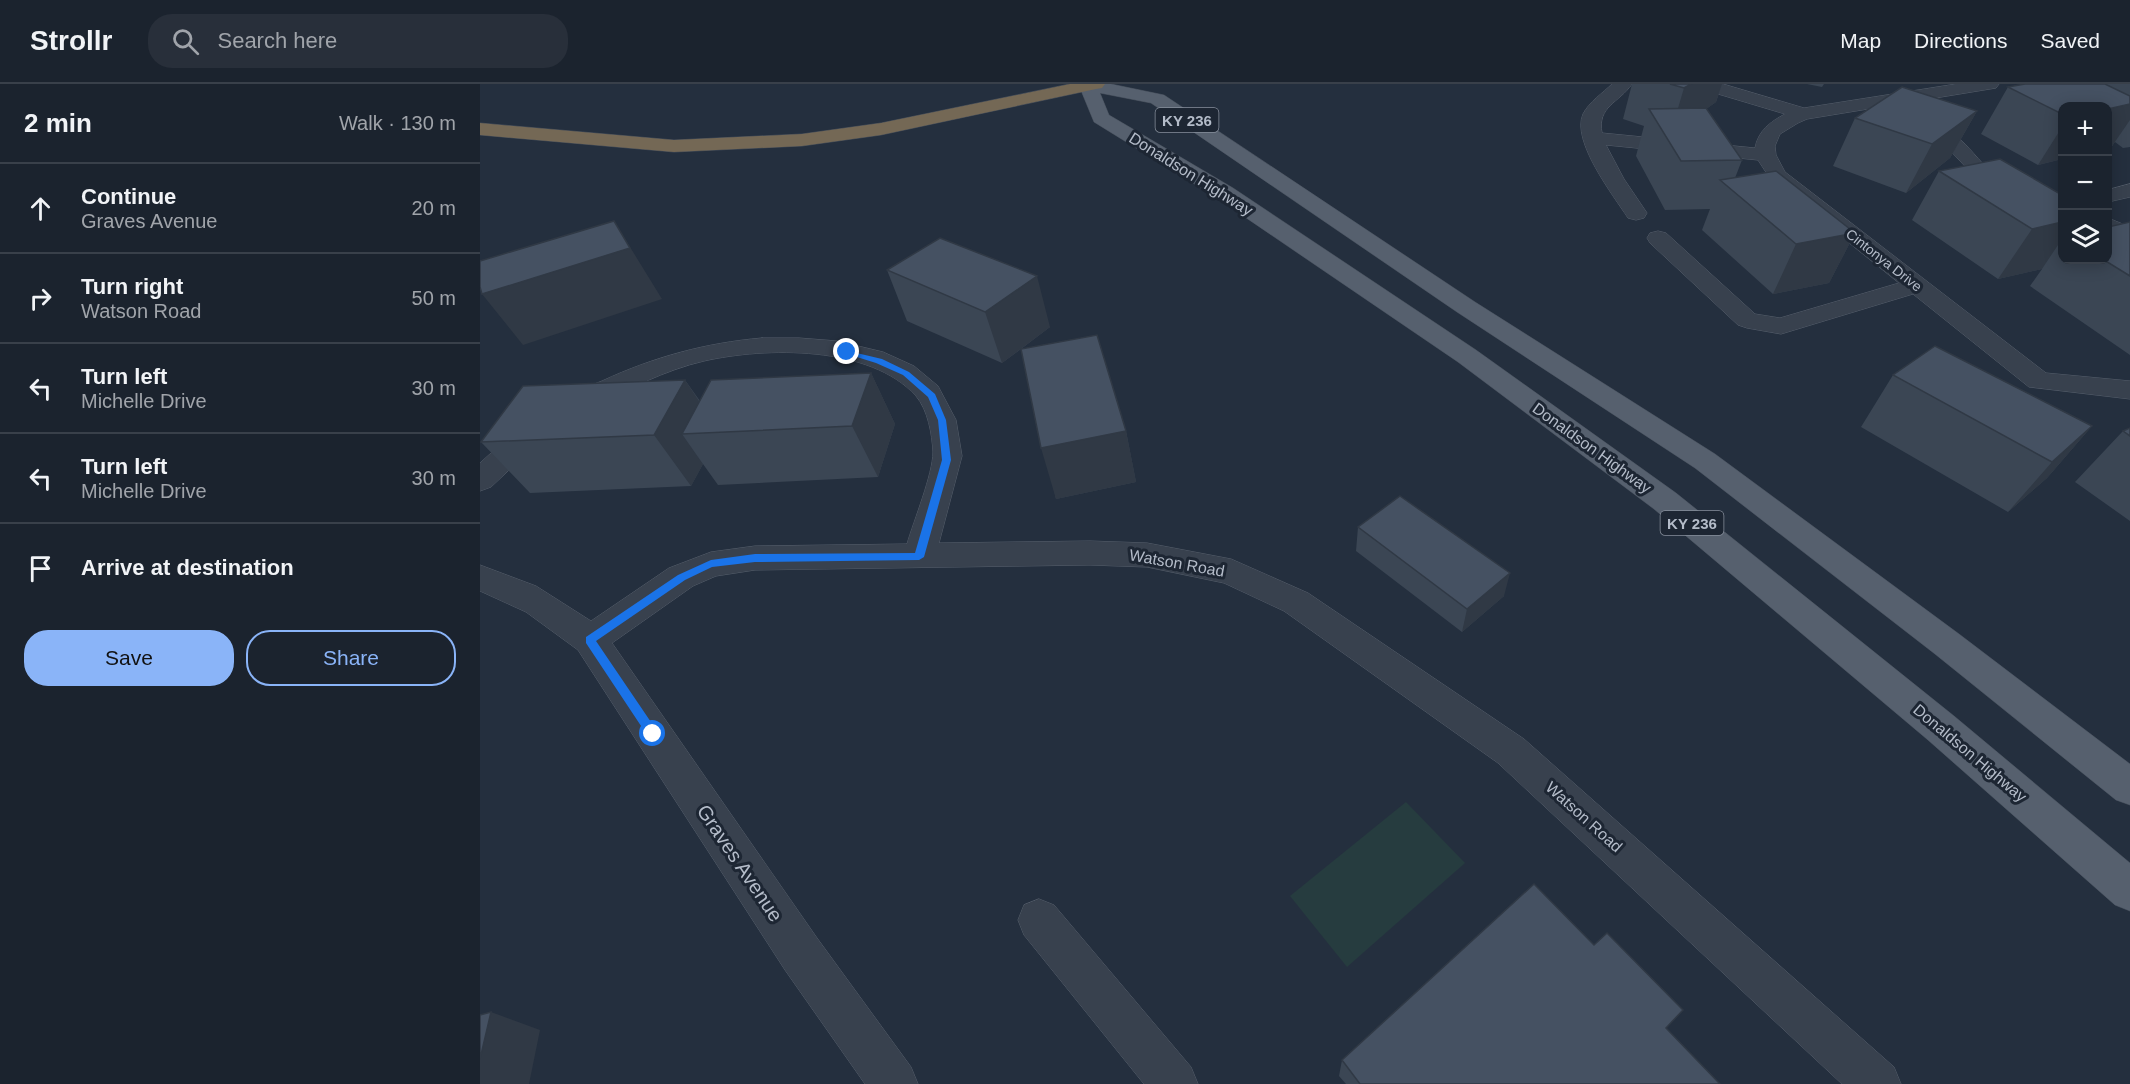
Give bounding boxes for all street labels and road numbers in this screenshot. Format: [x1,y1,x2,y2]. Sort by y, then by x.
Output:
road number: KY 236 [1156,108,1218,132]
street label: Donaldson Highway [1126,129,1256,219]
street label: Cintonya Drive [1843,225,1925,295]
street label: Donaldson Highway [1529,399,1655,497]
road number: KY 236 [1660,511,1724,535]
street label: Watson Road [1128,546,1226,580]
street label: Donaldson Highway [1910,701,2030,805]
street label: Watson Road [1543,778,1625,856]
street label: Graves Avenue [693,800,787,926]

